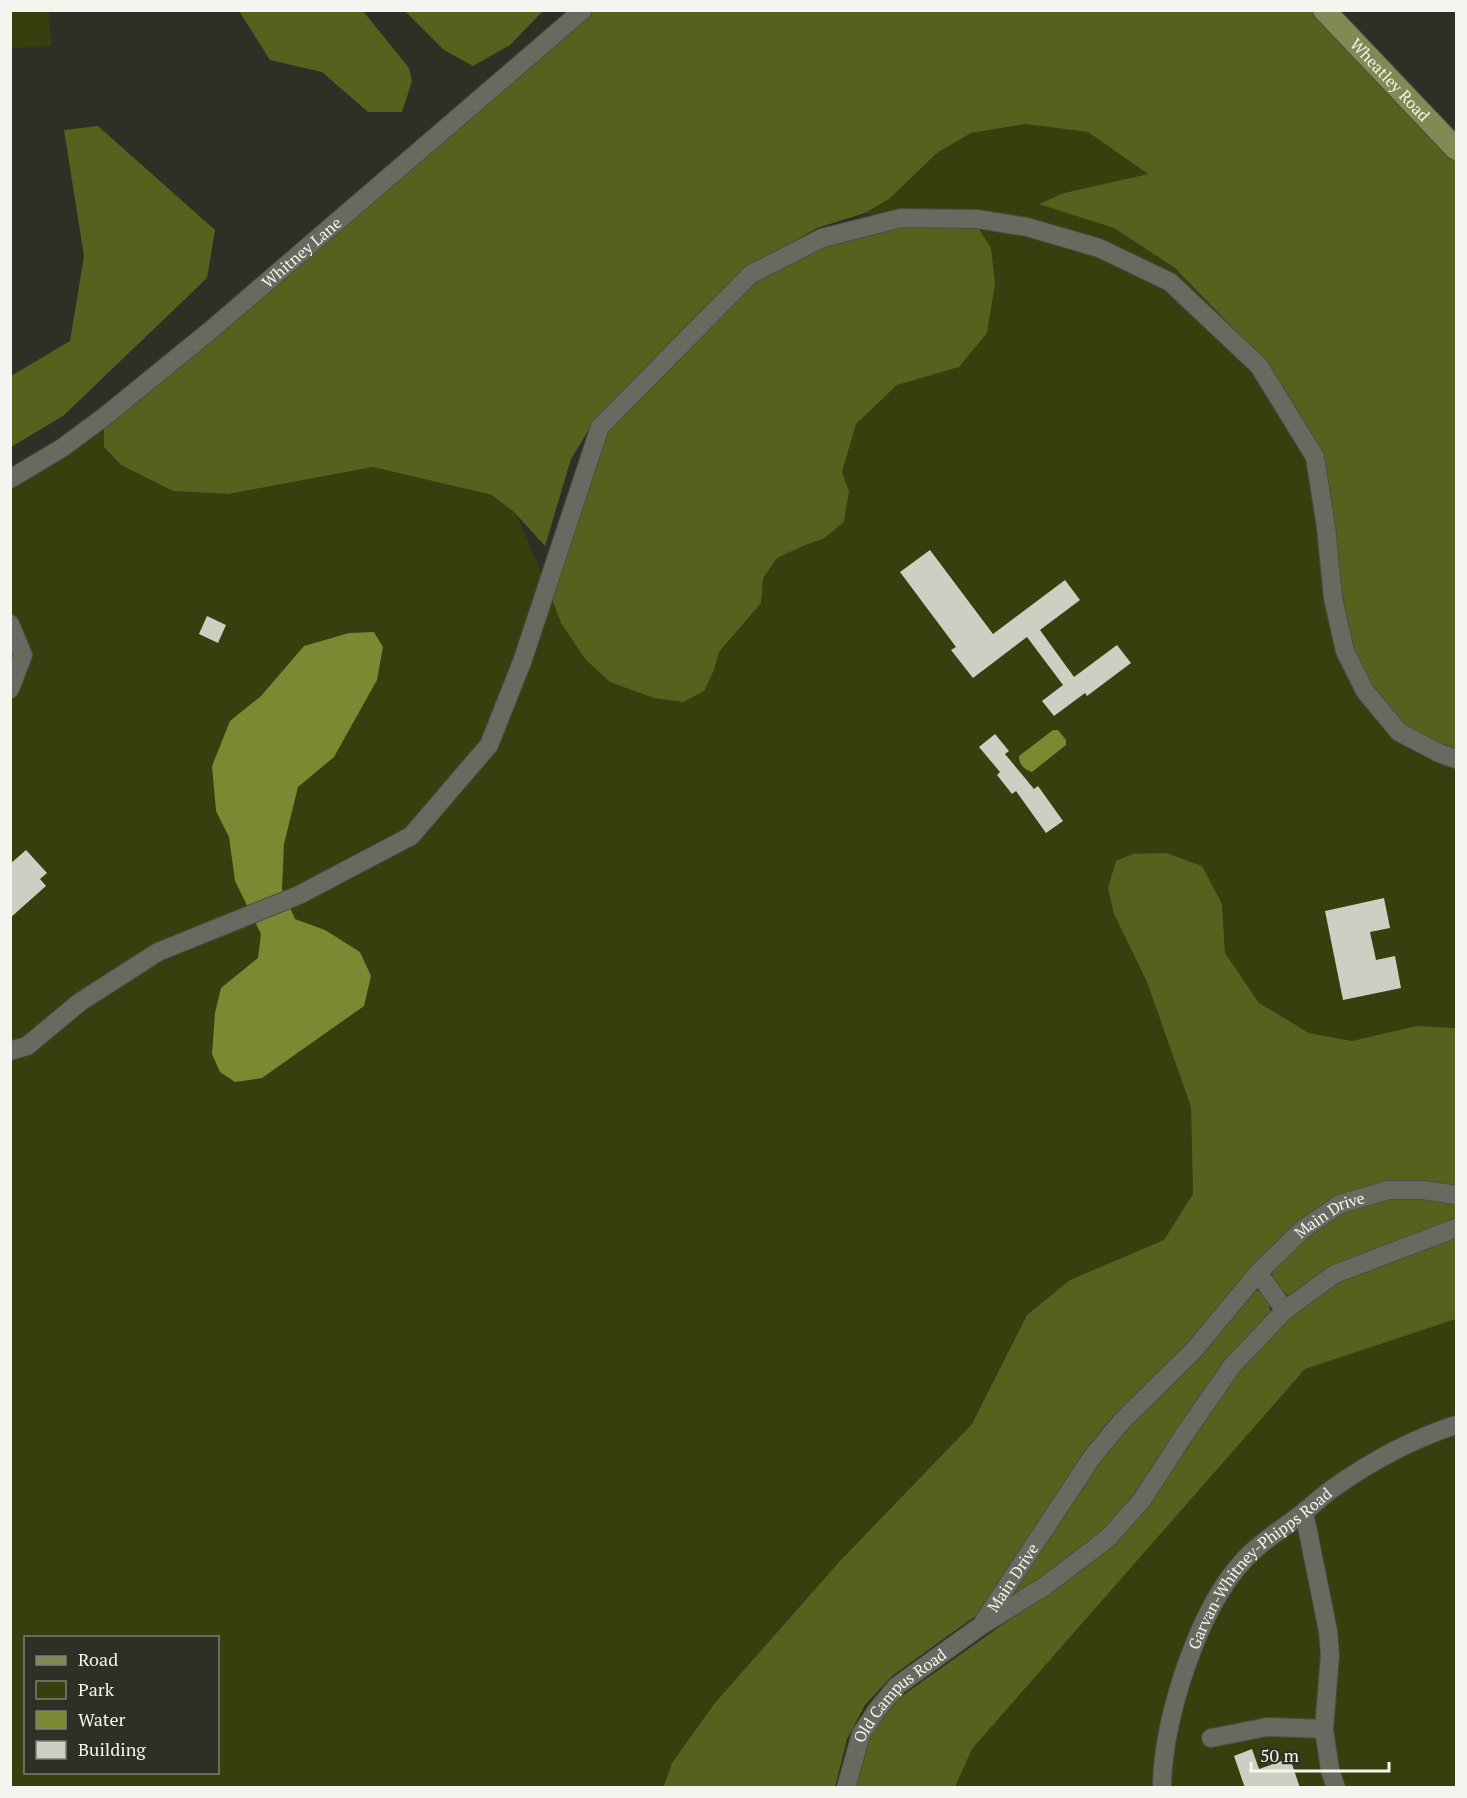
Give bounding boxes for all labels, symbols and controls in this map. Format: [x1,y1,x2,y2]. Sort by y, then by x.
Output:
street label: Wheatley Road [1345,33,1435,126]
street label: Whitney Lane [257,212,346,293]
street label: Main Drive [1289,1186,1367,1243]
street label: Garvan-Whitney-Phipps Road [1183,1482,1336,1653]
street label: Main Drive [982,1539,1043,1616]
legend [24,1636,219,1774]
street label: Old Campus Road [848,1643,951,1745]
text: Road [78,1647,118,1671]
text: Park [78,1677,115,1701]
text: Water [78,1707,125,1731]
scale bar [1251,1735,1389,1773]
text: Building [78,1737,146,1761]
text: 50 m [1260,1743,1300,1767]

